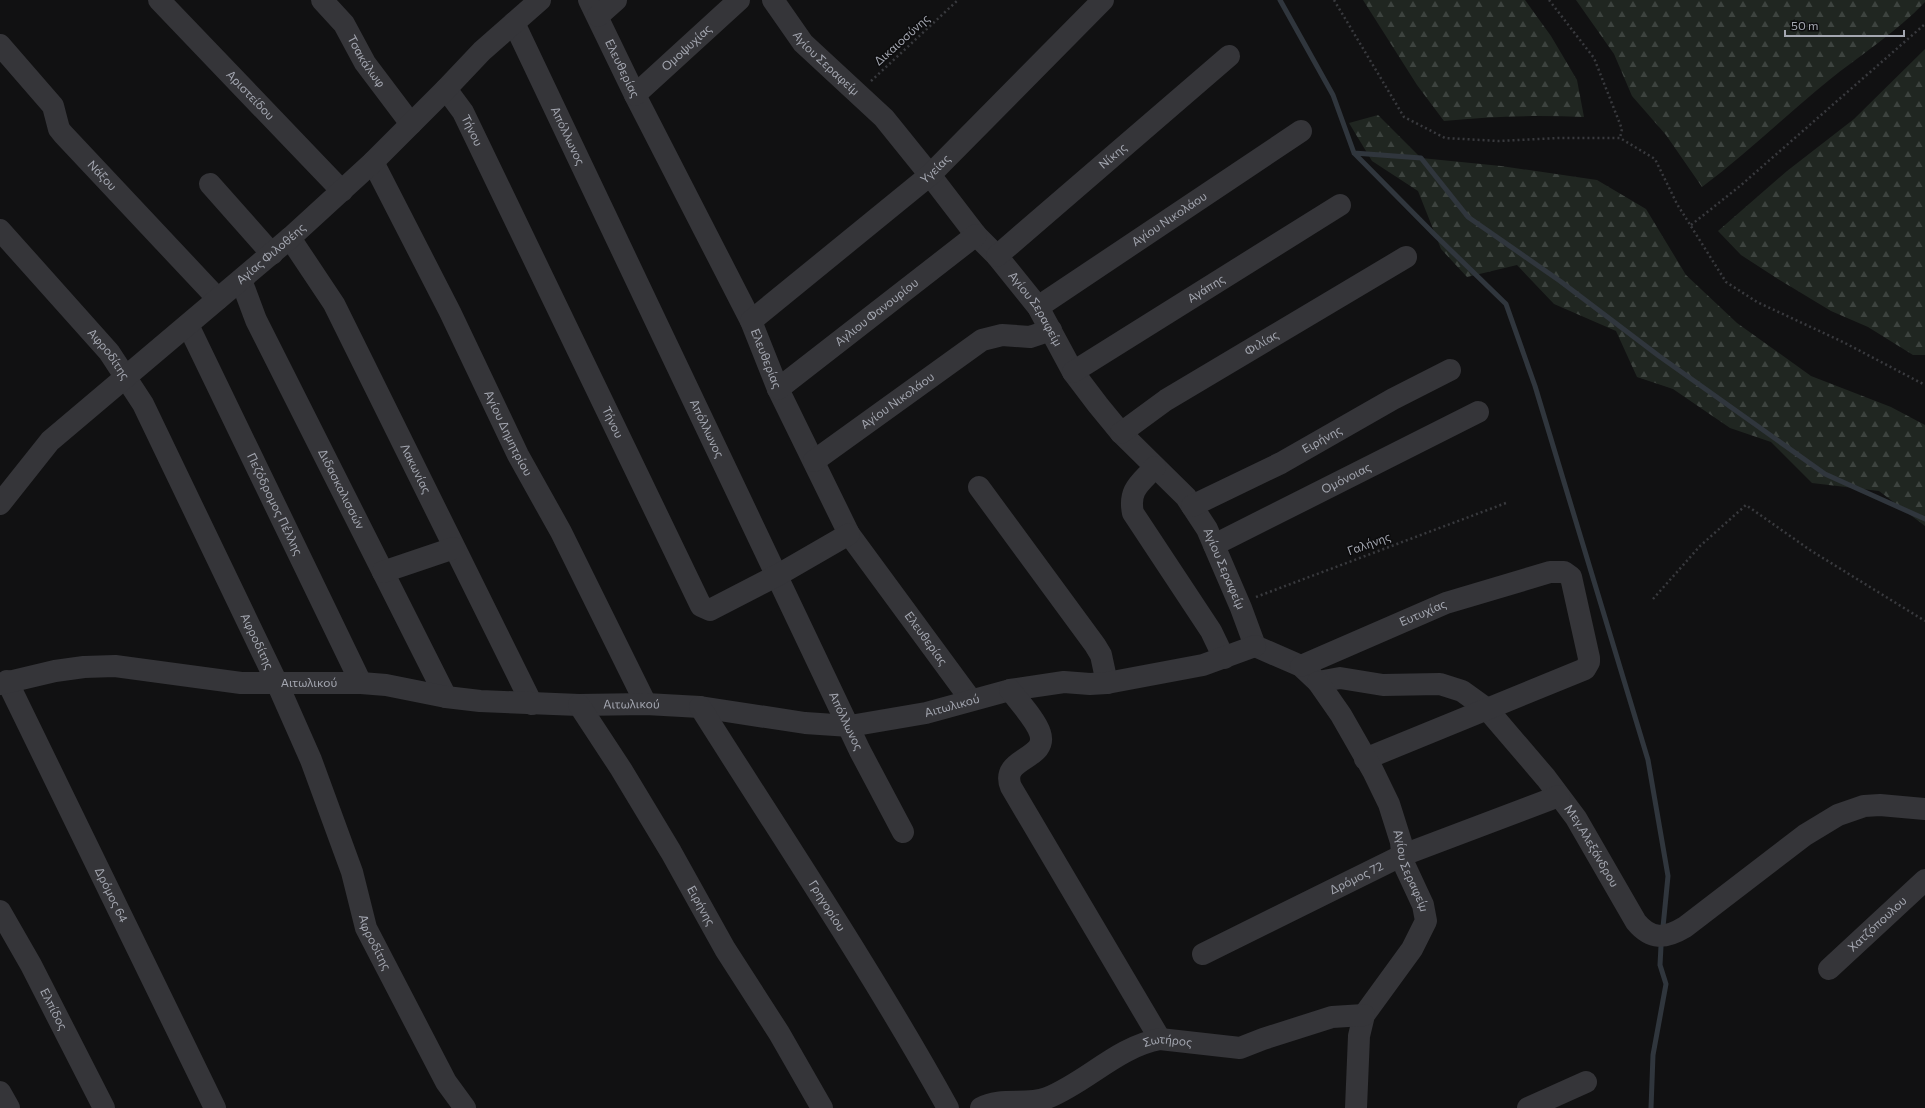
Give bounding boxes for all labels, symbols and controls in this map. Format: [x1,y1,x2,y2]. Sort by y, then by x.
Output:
street label: Δικαιοσύνης [871,11,932,68]
scale bar [1785,12,1904,38]
text: 50 m [1791,18,1819,32]
street label: Ομοψυχίας [658,21,714,73]
street label: Αγίου Σεραφείμ [791,28,863,98]
street label: Τσακάλωφ [345,32,389,90]
street label: Ελευθερίας [603,36,643,100]
street label: Αριστείδου [224,67,278,122]
street label: Απόλλωνος [549,104,588,167]
street label: Τήνου [459,112,486,148]
street label: Νίκης [1096,140,1129,171]
street label: Υγείας [917,151,953,186]
street label: Νάξου [85,157,120,193]
street label: Αγίου Νικολάου [1129,188,1209,248]
street label: Αγίας Φιλοθέης [233,220,308,286]
street label: Αγίου Σεραφείμ [1006,268,1066,348]
street label: Αγάπης [1184,271,1227,305]
street label: Αγλιου Φανουρίου [832,275,921,348]
street label: Αφροδίτης [85,325,133,382]
street label: Ελευθερίας [749,326,785,390]
street label: Φιλίας [1242,327,1281,358]
street label: Αγίου Νικολάου [858,369,937,431]
street label: Αγίου Δημητρίου [482,388,536,478]
street label: Απόλλωνος [688,397,728,460]
street label: Τήνου [600,404,627,440]
street label: Ειρήνης [1299,422,1344,456]
street label: Λακωνίας [398,441,435,495]
street label: Διδασκαλισσών [316,446,368,531]
street label: Πεζόδρομος Πέλλης [245,450,306,557]
street label: Ομόνοιας [1319,459,1373,496]
street label: Αγίου Σεραφείμ [1201,526,1249,611]
street label: Γαλήνης [1345,529,1392,557]
street label: Ευτυχίας [1397,596,1448,628]
street label: Ελευθερίας [902,608,951,668]
street label: Αφροδίτης [239,611,277,671]
street label: Αιτωλικού [281,675,338,689]
street label: Απόλλωνος [827,689,867,752]
street label: Αιτωλικού [923,691,981,719]
street label: Αιτωλικού [603,696,660,711]
street label: Μεγ.Αλεξάνδρου [1562,801,1622,889]
street label: Αγίου Σεραφείμ [1391,827,1432,913]
street label: Δρόμος 72 [1327,858,1385,896]
street label: Δρόμος 64 [93,865,131,924]
street label: Γρηγορίου [807,877,849,934]
street label: Ειρήνης [685,883,719,928]
street label: Χατζόπουλου [1845,893,1909,954]
street label: Αφροδίτης [357,913,395,972]
street label: Ελπίδος [38,986,71,1032]
street label: Σωτήρος [1141,1031,1193,1049]

